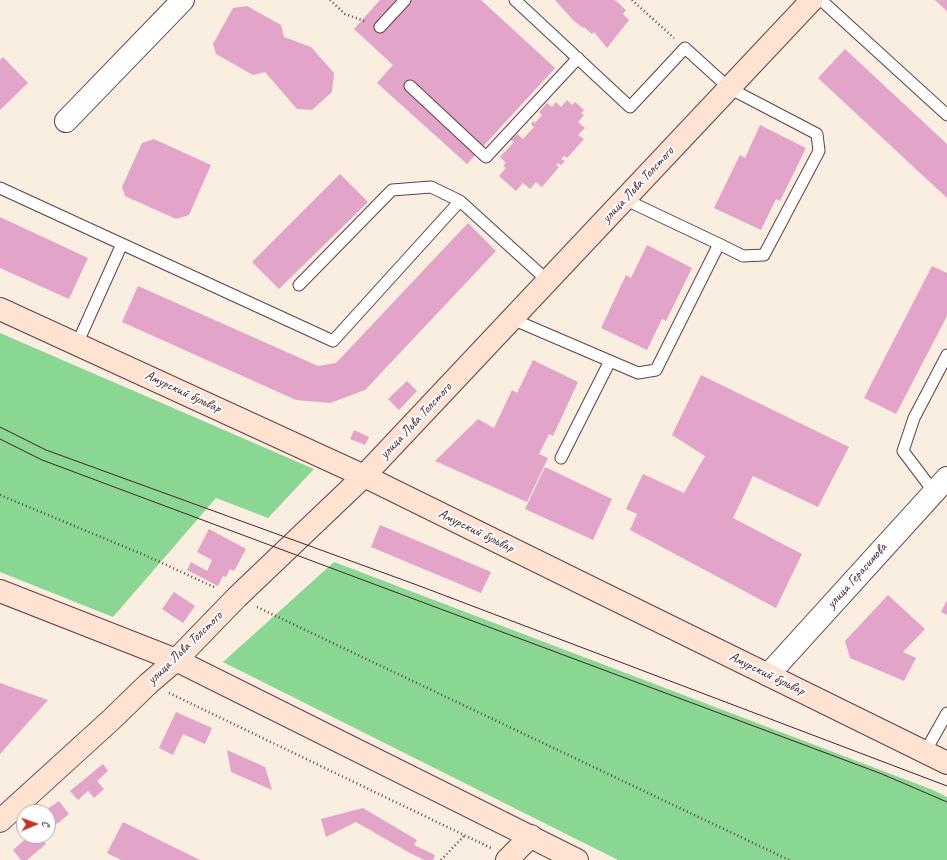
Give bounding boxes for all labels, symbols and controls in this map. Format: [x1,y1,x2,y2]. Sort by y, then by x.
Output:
street label: улица Льва Толстого [598,143,678,227]
street label: Амурский бульвар [142,367,224,417]
street label: улица Льва Толстого [376,379,456,463]
street label: Амурский бульвар [435,505,517,557]
street label: улица Герасимова [823,540,891,612]
street label: улица Льва Толстого [144,608,226,688]
street label: Амурский бульвар [726,648,808,700]
north arrow [16,804,56,844]
text: С [40,821,54,827]

